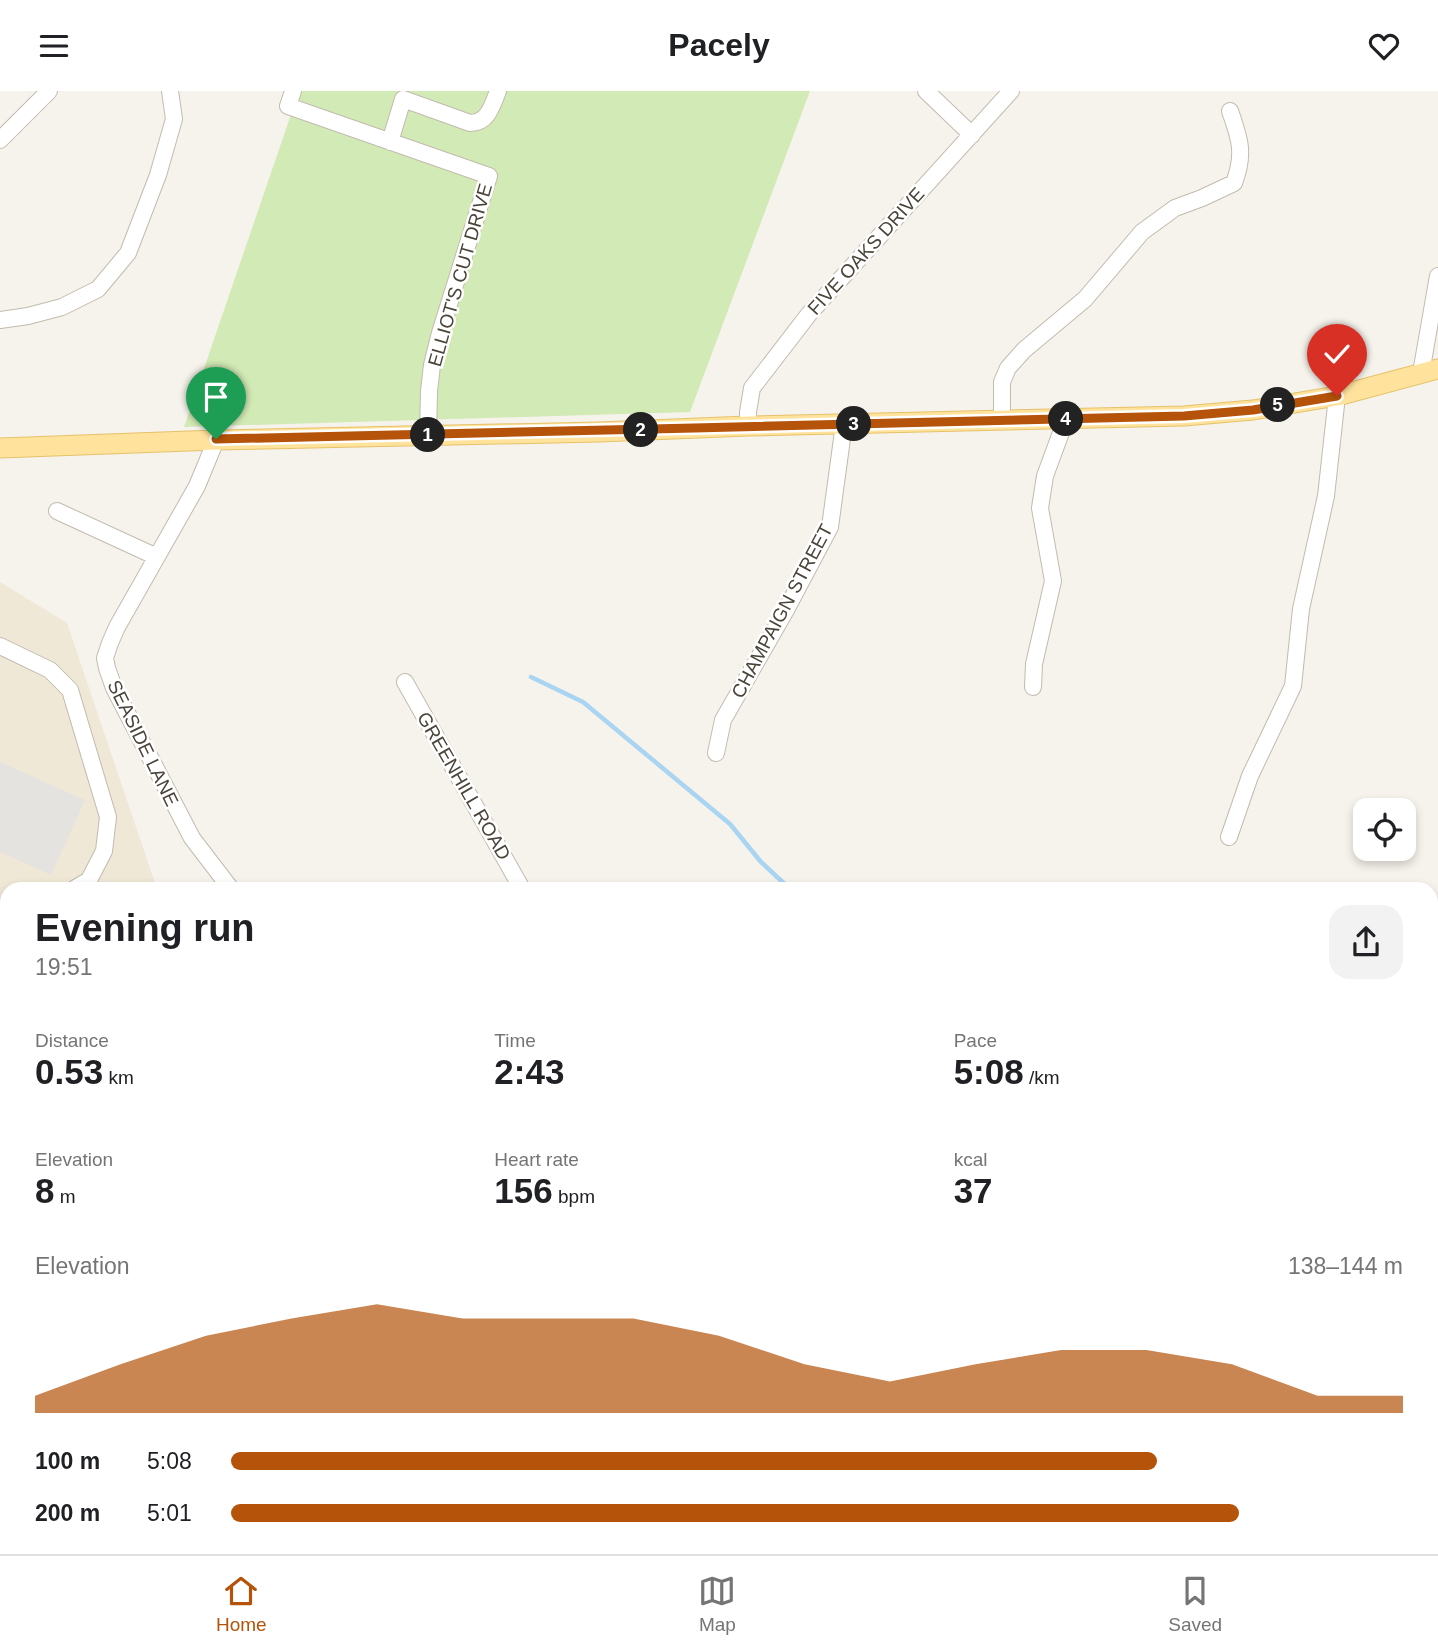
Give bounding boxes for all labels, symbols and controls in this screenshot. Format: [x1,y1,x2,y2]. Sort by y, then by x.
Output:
icon: menu [35,27,73,65]
text: Pacely [668,27,770,63]
icon: heart [1365,27,1403,65]
street label: ELLIOT'S CUT DRIVE [424,181,496,369]
street label: FIVE OAKS DRIVE [803,183,929,319]
pin [1307,324,1367,396]
icon: check [1318,335,1356,373]
pin [186,367,246,439]
icon: arrive [197,378,235,416]
pin: 5 [1260,387,1296,423]
text: 5 [1272,394,1283,415]
pin: 4 [1048,401,1084,437]
pin: 3 [836,407,872,441]
text: 4 [1060,408,1071,429]
pin: 2 [624,413,658,447]
text: 3 [848,413,859,434]
pin: 1 [410,417,446,453]
text: 2 [635,419,646,440]
text: 1 [422,424,433,445]
street label: CHAMPAIGN STREET [727,520,837,702]
street label: SEASIDE LANE [103,677,183,809]
street label: GREENHILL ROAD [413,708,515,864]
map controls [1353,798,1416,861]
button: locate [1353,798,1416,861]
button: share [1329,905,1403,979]
text: Evening run [35,907,255,949]
text: 19:51 [35,954,93,980]
text: Distance [35,1030,109,1051]
text: Time [494,1030,536,1051]
text: Pace [954,1030,997,1051]
text: 0.53 [35,1052,103,1091]
text: 2:43 [494,1052,564,1091]
text: 5:08 [954,1052,1024,1091]
text: km [103,1067,134,1088]
text: /km [1024,1067,1060,1088]
text: Elevation [35,1149,113,1170]
text: Heart rate [494,1149,579,1170]
text: kcal [954,1149,987,1170]
text: 8 [35,1171,54,1210]
text: 156 [494,1171,553,1210]
text: 37 [954,1171,993,1210]
text: m [54,1186,76,1207]
text: bpm [553,1186,595,1207]
text: Elevation [35,1253,130,1279]
text: 138–144 m [1288,1253,1403,1279]
text: 100 m [35,1448,100,1474]
text: 5:08 [147,1448,192,1474]
text: 200 m [35,1500,100,1526]
text: 5:01 [147,1500,192,1526]
tab: Home [216,1572,267,1636]
tab: Map [698,1572,736,1636]
tab: Saved [1168,1572,1222,1636]

